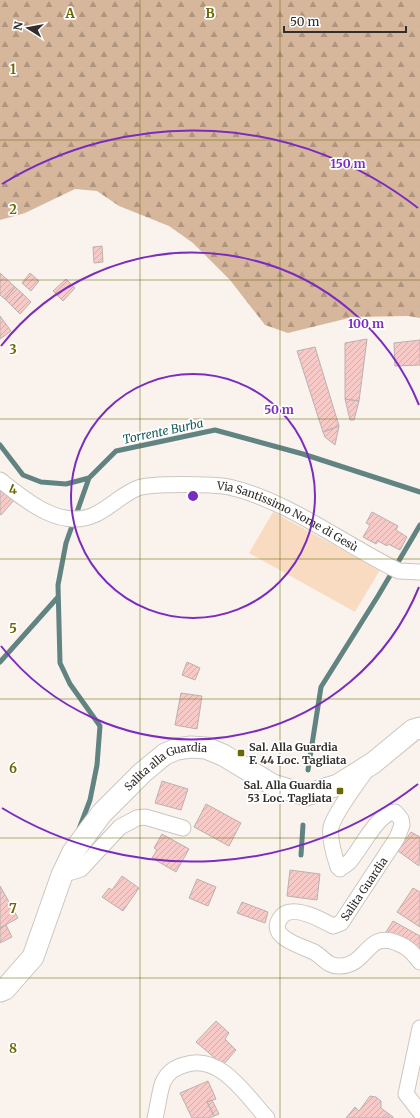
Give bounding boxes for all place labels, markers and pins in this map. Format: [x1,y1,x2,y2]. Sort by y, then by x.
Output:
centre of rings [186,489,200,503]
place label: Sal. Alla Guardia F. 44 Loc. Tagliata [249,740,346,767]
marker: Sal. Alla Guardia F. 44 Loc. Tagliata [236,748,246,758]
place label: Sal. Alla Guardia 53 Loc. Tagliata [243,778,332,805]
marker: Sal. Alla Guardia 53 Loc. Tagliata [335,786,345,796]

